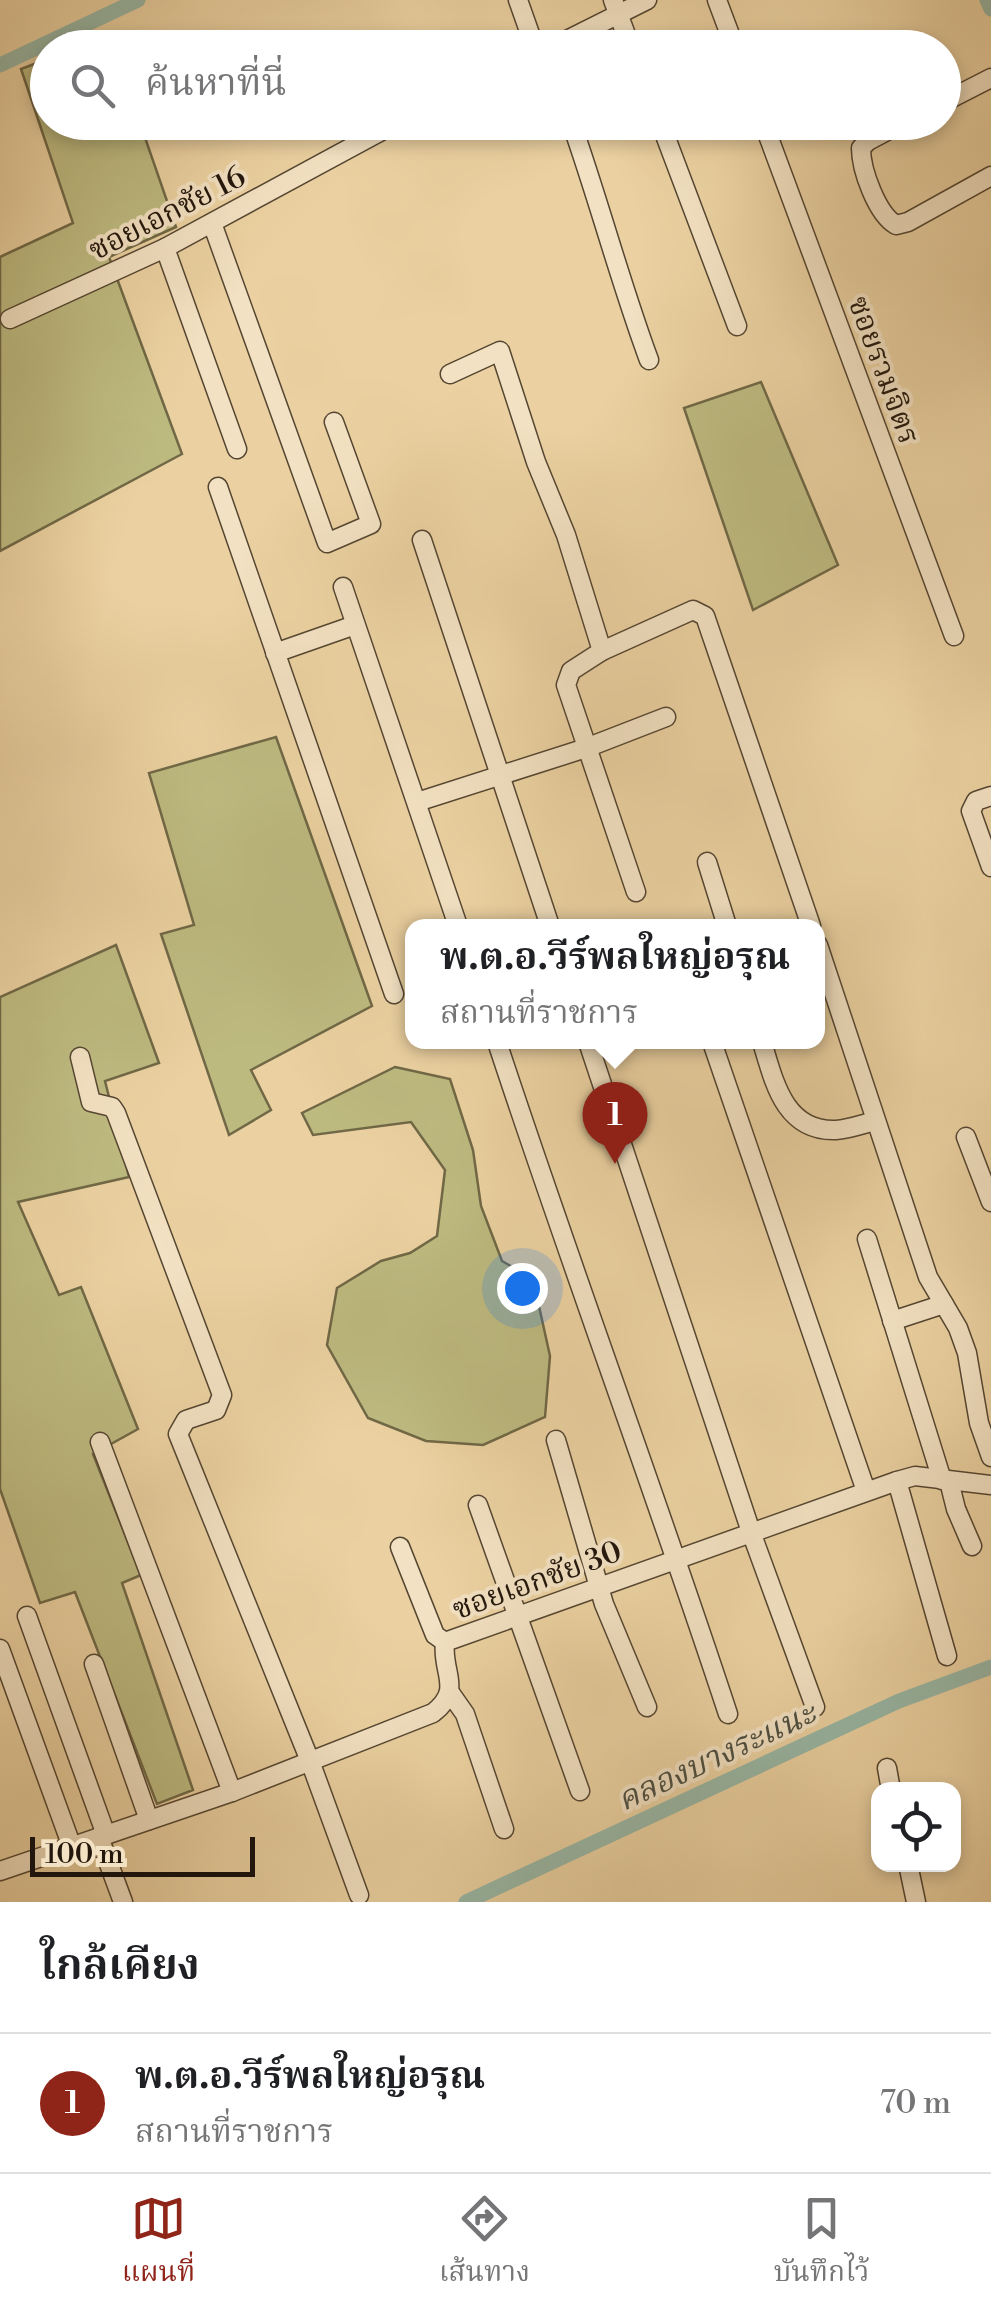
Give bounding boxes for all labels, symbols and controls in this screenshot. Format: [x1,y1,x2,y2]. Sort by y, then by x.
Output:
search box [30,30,961,140]
icon: search [65,58,120,113]
text: ค้นหาที่นี่ [145,60,286,107]
street label: ซอยเอกชัย 16 [83,158,252,270]
street label: ซอยรวมจิตร [839,291,927,450]
popup [405,919,825,1049]
text: พ.ต.อ.วีร์พลใหญ่อรุณ [440,934,790,981]
text: สถานที่ราชการ [440,993,638,1033]
pin: 1 [582,1082,648,1164]
your location [497,1263,548,1314]
street label: ซอยเอกชัย 30 [447,1533,627,1629]
water label: คลองบางระแนะ [611,1692,824,1820]
map controls [871,1782,961,1872]
button: locate [871,1782,961,1872]
scale bar [30,1832,255,1876]
text: 100 m [45,1837,124,1872]
text: ใกล้เคียง [40,1940,200,1993]
text: พ.ต.อ.วีร์พลใหญ่อรุณ [135,2053,485,2100]
text: 1 [65,2083,80,2123]
text: 70 m [880,2083,951,2123]
text: สถานที่ราชการ [135,2112,333,2152]
tab: แผนที่ [122,2191,195,2296]
tab: เส้นทาง [439,2191,530,2296]
tab: บันทึกไว้ [774,2191,869,2296]

